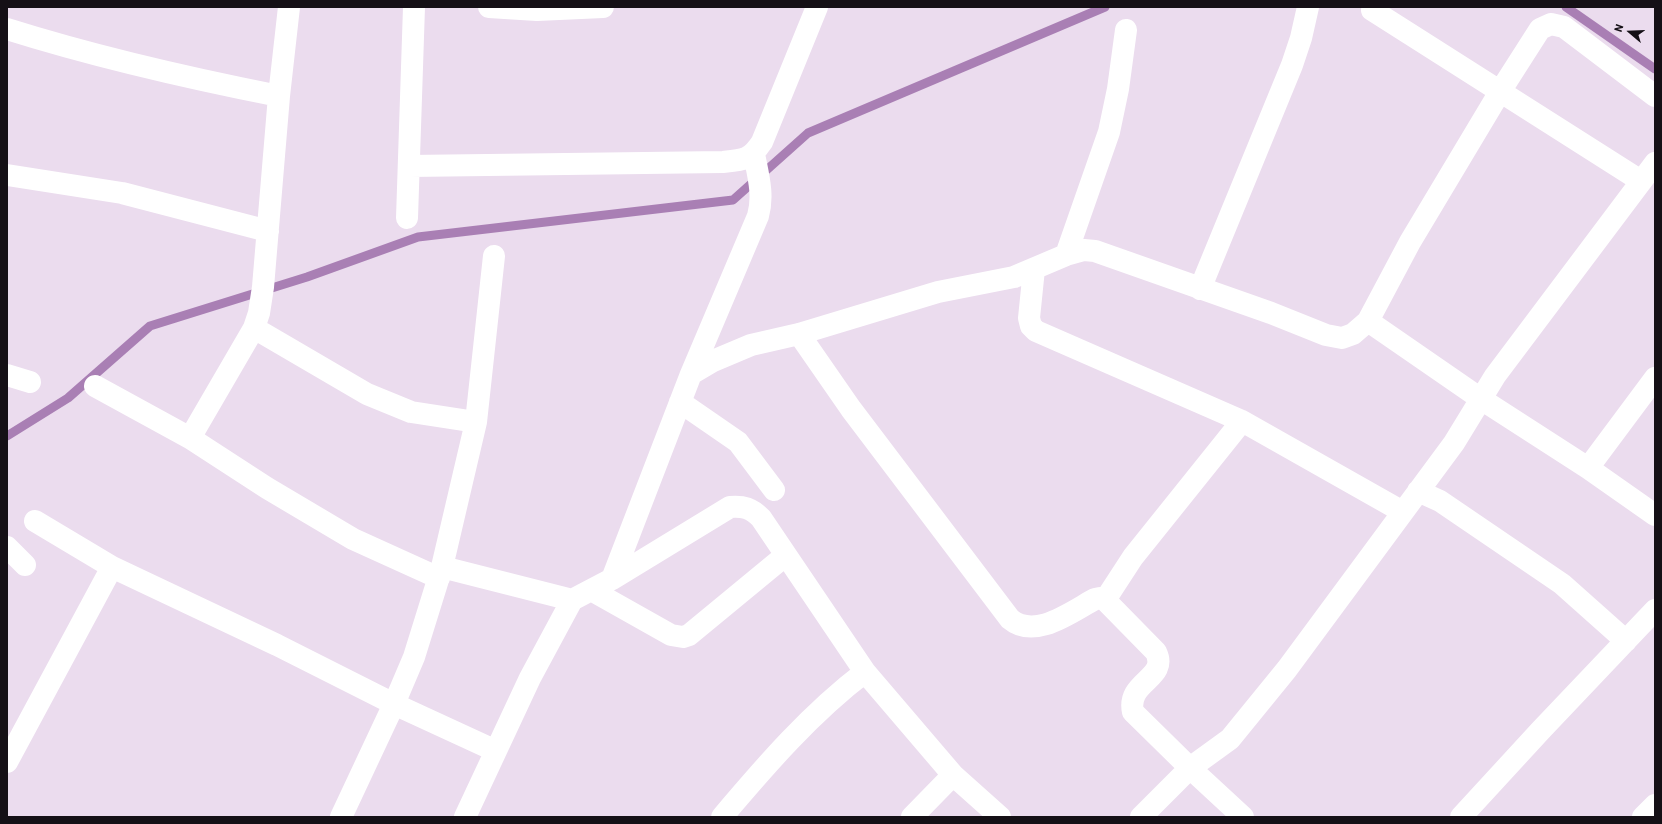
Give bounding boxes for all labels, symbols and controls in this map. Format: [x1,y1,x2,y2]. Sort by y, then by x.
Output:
north arrow [1610,12,1650,52]
text: N [1611,22,1626,34]

